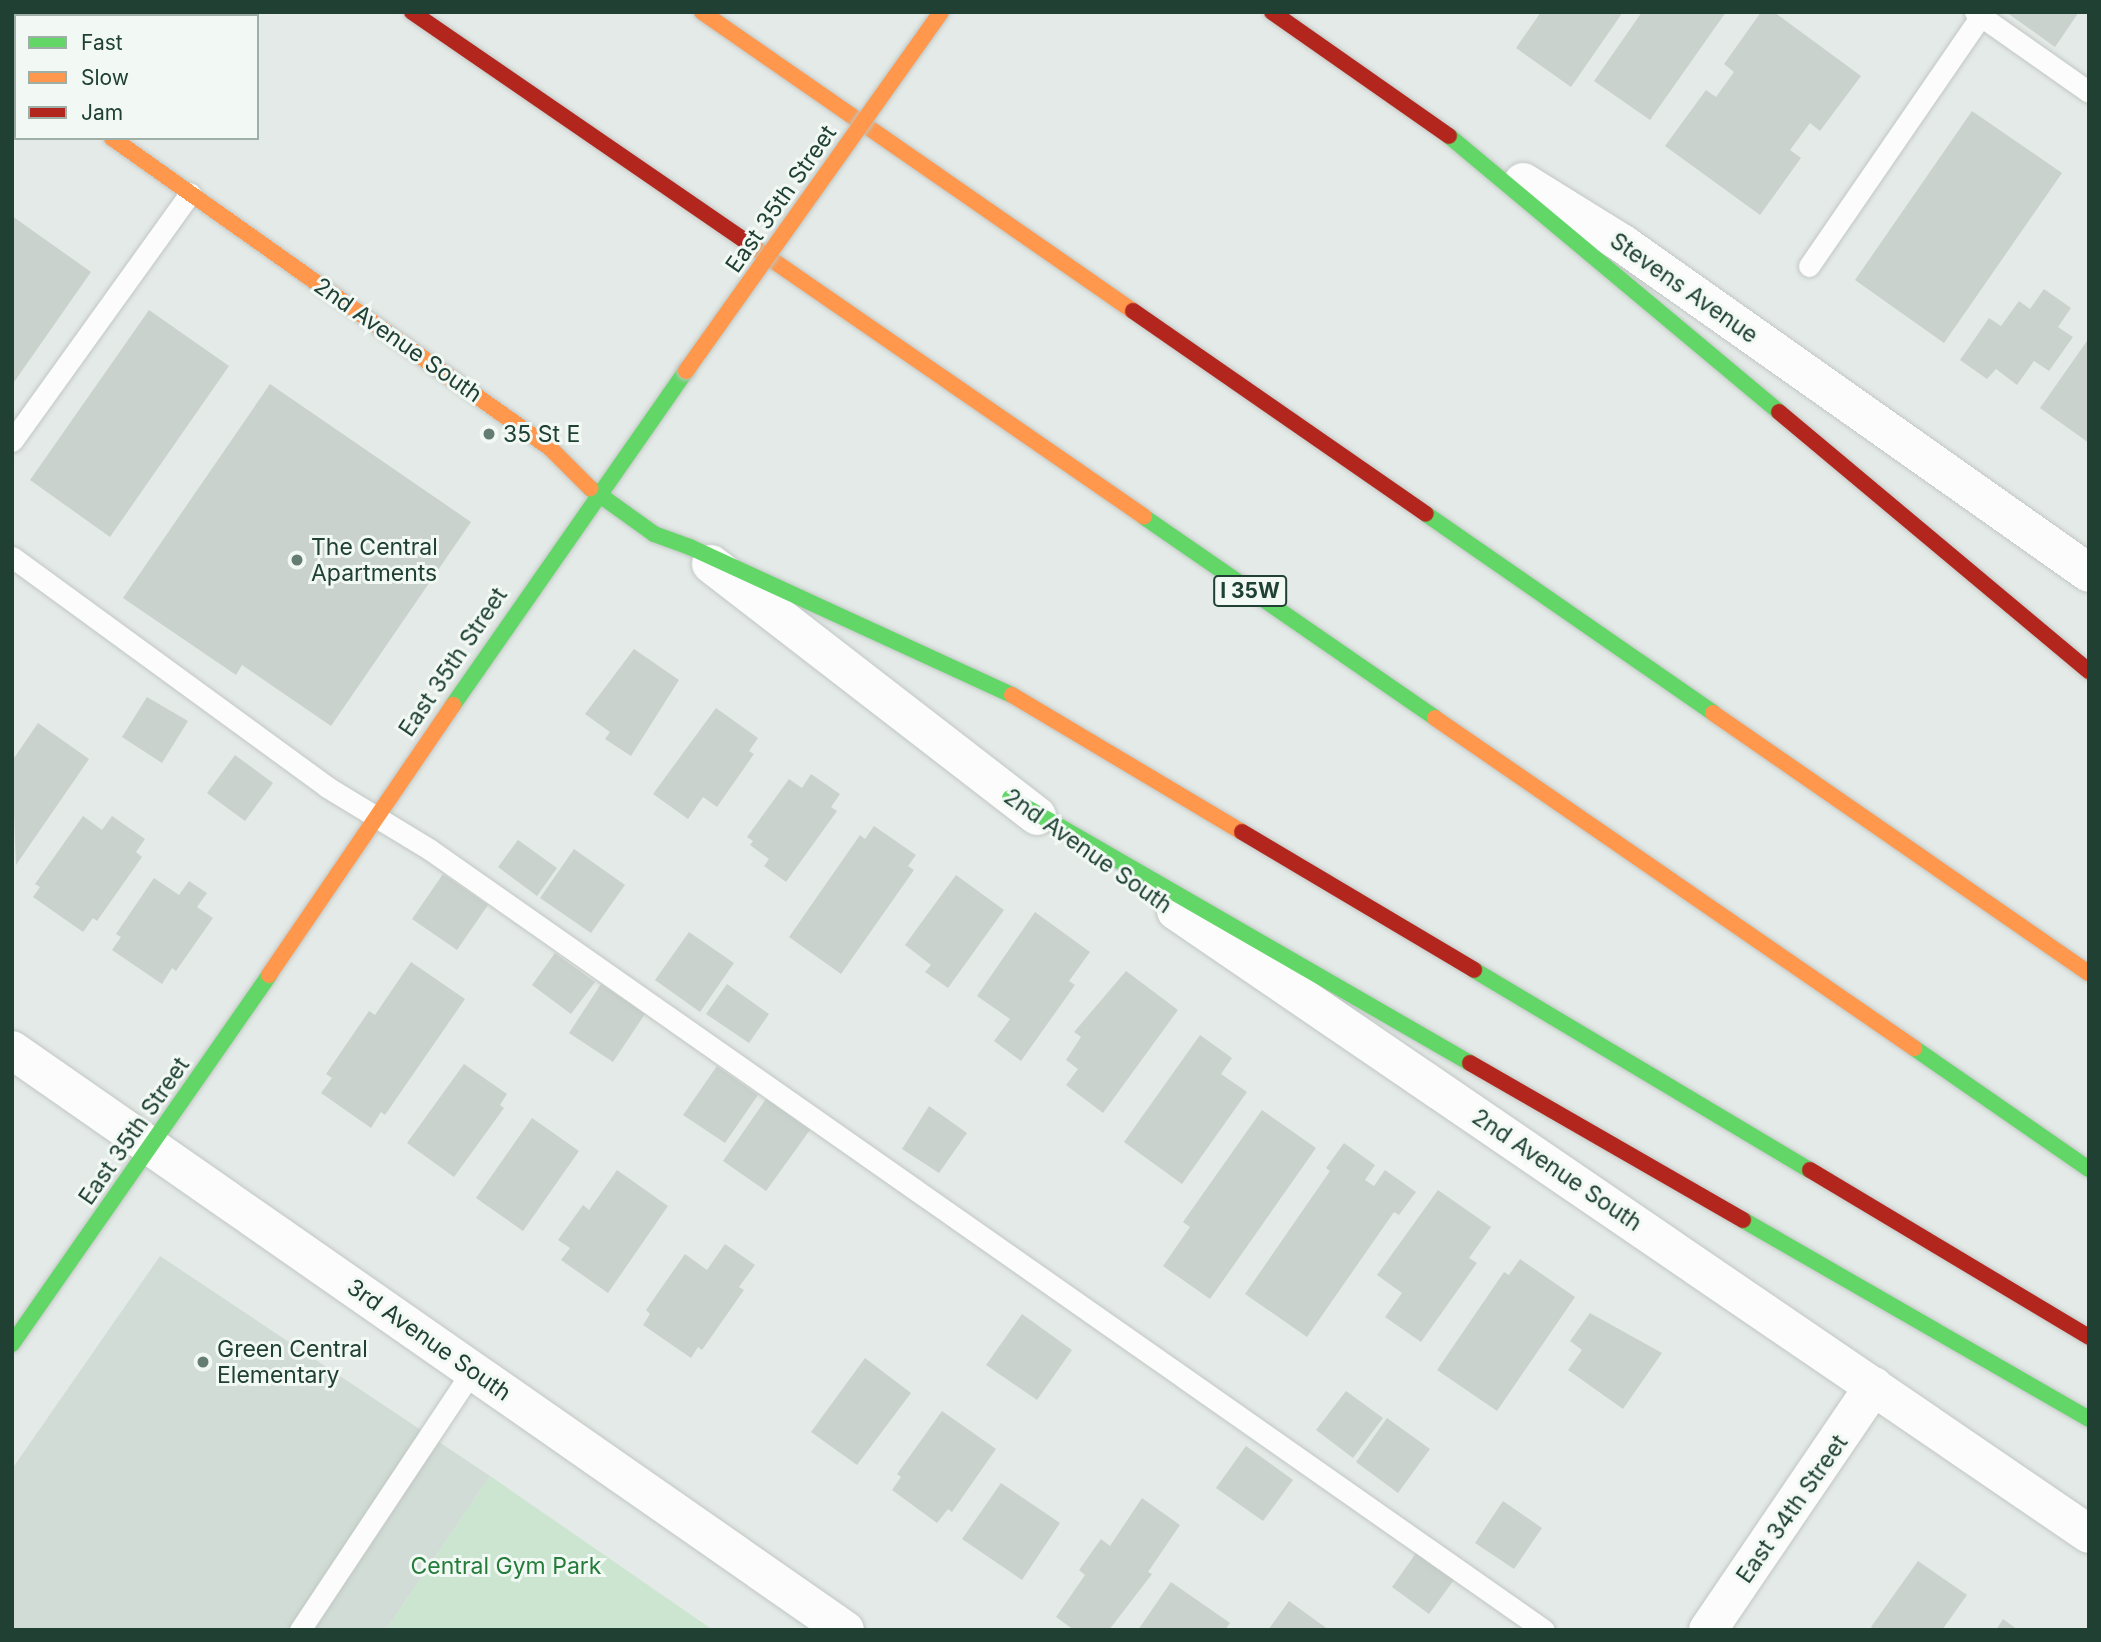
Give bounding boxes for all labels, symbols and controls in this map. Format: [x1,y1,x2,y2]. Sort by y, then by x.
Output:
legend [14,14,259,140]
text: Fast [81,30,123,55]
text: Slow [81,65,129,90]
text: Jam [81,100,123,125]
street label: East 35th Street [720,120,842,278]
street label: Stevens Avenue [1605,227,1763,349]
street label: 2nd Avenue South [309,272,487,408]
place label: 35 St E [503,420,580,448]
marker: 35 St E [481,426,497,442]
place label: The Central Apartments [311,533,438,587]
marker: The Central Apartments [289,552,305,568]
road number: I 35W [1212,574,1288,608]
street label: East 35th Street [393,582,513,742]
street label: 2nd Avenue South [999,783,1177,919]
street label: East 35th Street [73,1052,195,1210]
street label: 2nd Avenue South [1467,1103,1647,1237]
street label: 3rd Avenue South [342,1273,516,1407]
place label: Green Central Elementary [217,1335,368,1389]
marker: Green Central Elementary [195,1354,211,1370]
street label: East 34th Street [1731,1430,1853,1588]
park label: Central Gym Park [411,1552,601,1580]

